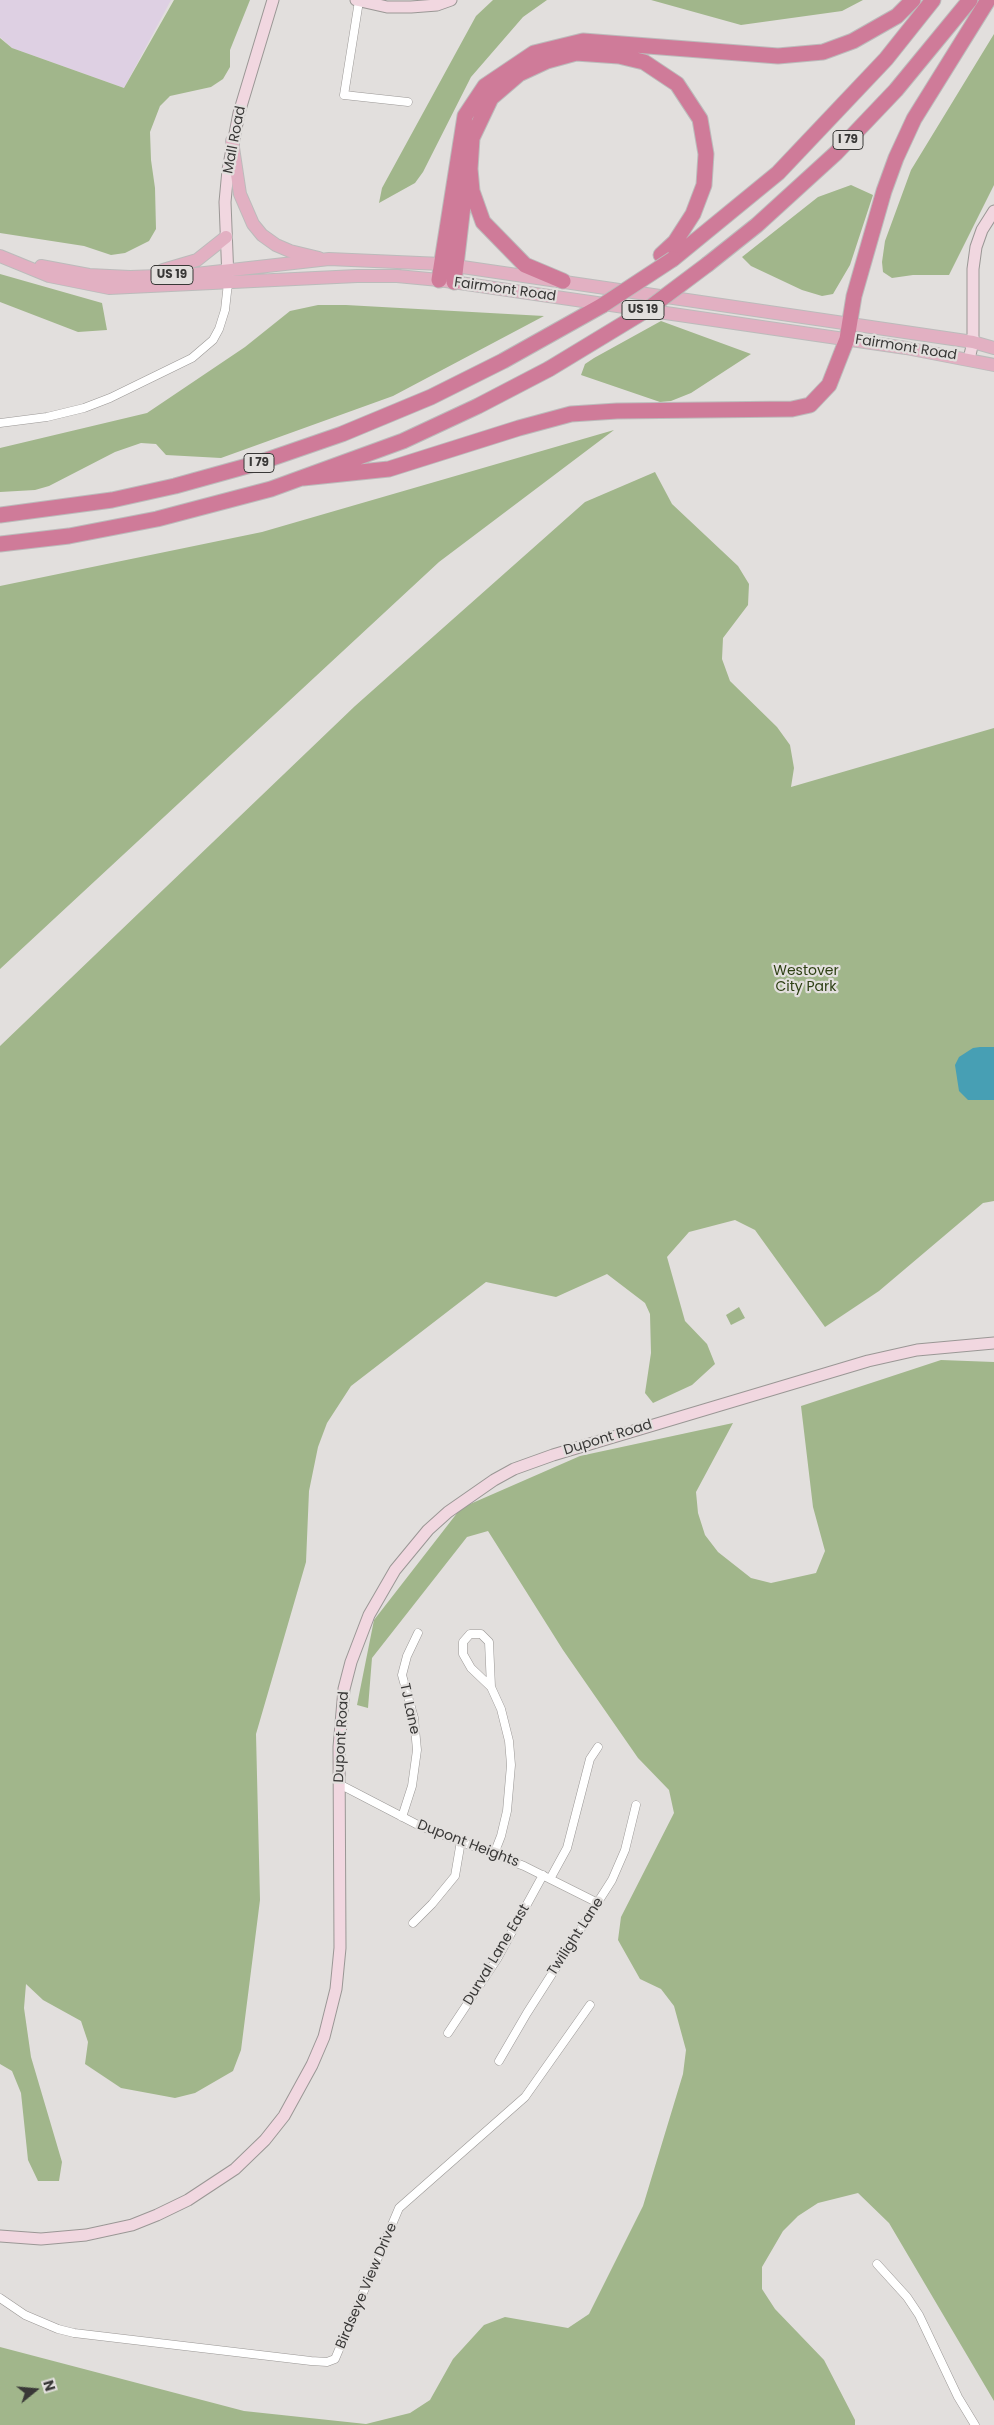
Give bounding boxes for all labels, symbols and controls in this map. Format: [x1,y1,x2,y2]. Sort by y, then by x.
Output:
street label: Mall Road [220,105,250,175]
road number: I 79 [833,130,863,150]
road number: US 19 [151,266,193,284]
street label: Fairmont Road [453,275,557,305]
road number: US 19 [622,300,664,320]
street label: Fairmont Road [854,332,958,364]
road number: I 79 [244,453,274,472]
park label: Westover City Park [773,963,839,996]
street label: Dupont Road [562,1417,654,1459]
street label: TJ Lane [395,1682,423,1736]
street label: Dupont Road [331,1691,353,1783]
street label: Dupont Heights [415,1817,521,1871]
street label: Twilight Lane [545,1895,607,1979]
street label: Durval Lane East [460,1902,534,2008]
street label: Birdseye View Drive [333,2221,401,2351]
north arrow [10,2365,60,2415]
text: N [38,2378,60,2394]

